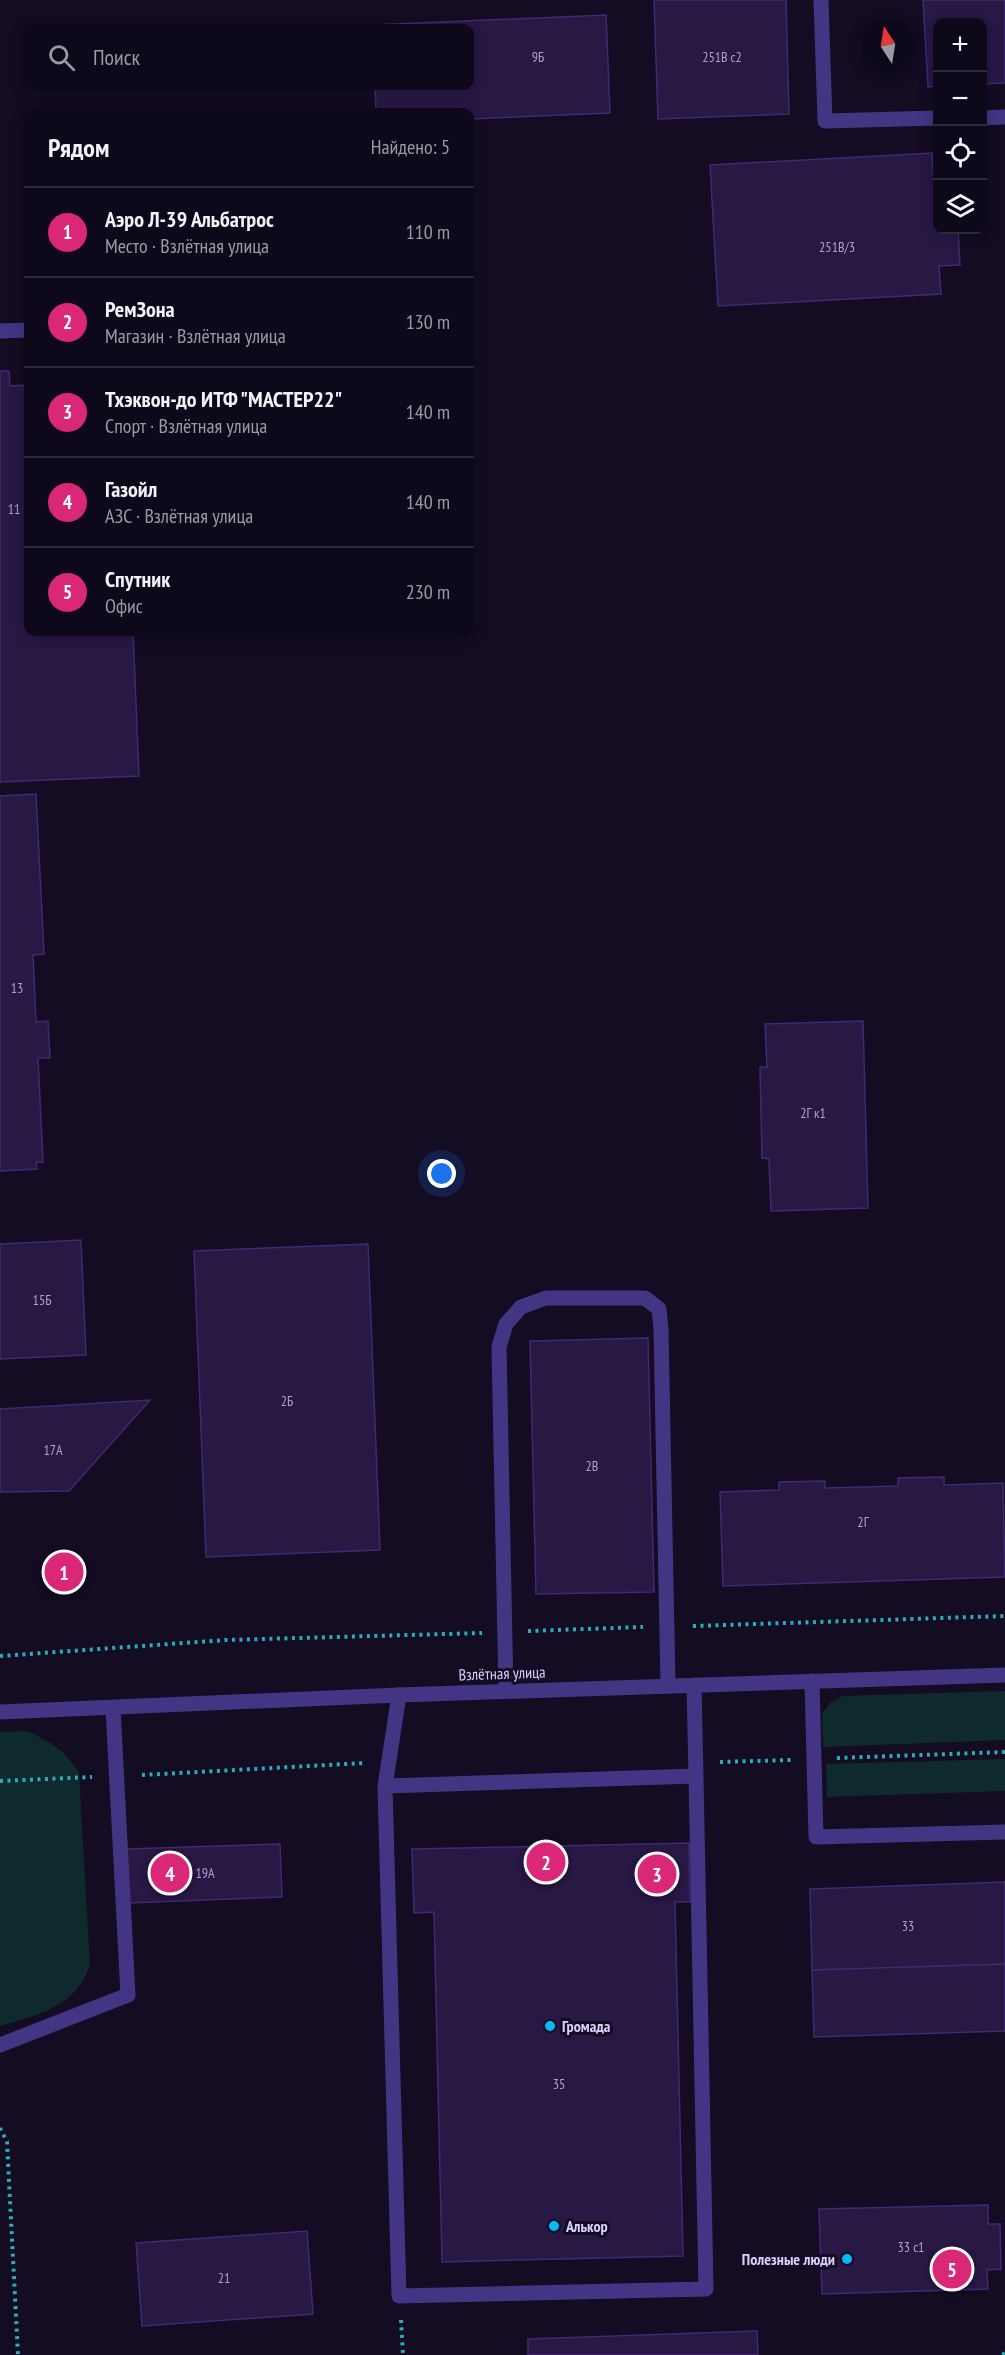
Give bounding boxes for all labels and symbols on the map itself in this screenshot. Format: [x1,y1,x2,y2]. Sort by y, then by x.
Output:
north arrow [861,18,915,72]
house number: 9Б [532,48,544,66]
house number: 251В с2 [702,48,742,66]
house number: 251В/3 [819,238,855,256]
house number: 11 [8,500,20,518]
house number: 13 [11,979,23,997]
house number: 2Г к1 [800,1104,826,1122]
your location [427,1159,456,1188]
house number: 15Б [33,1291,51,1309]
house number: 2Б [281,1392,293,1410]
house number: 17А [43,1441,63,1459]
house number: 2В [586,1457,598,1475]
house number: 2Г [857,1513,870,1531]
pin: 1 [44,1550,84,1594]
street label: Взлётная улица [458,1661,546,1685]
pin: 2 [526,1840,566,1884]
pin: 4 [150,1850,190,1896]
pin: 3 [638,1852,676,1896]
house number: 19А [195,1864,215,1882]
house number: 33 [902,1917,914,1935]
place label: Громада [562,2016,611,2036]
marker: Громада [543,2019,557,2033]
house number: 35 [553,2075,565,2093]
place label: Алькор [565,2216,608,2236]
marker: Алькор [547,2219,561,2233]
house number: 33 с1 [898,2238,924,2256]
pin: 5 [932,2246,972,2292]
place label: Полезные люди [742,2249,835,2269]
marker: Полезные люди [840,2252,854,2266]
house number: 21 [218,2269,230,2287]

